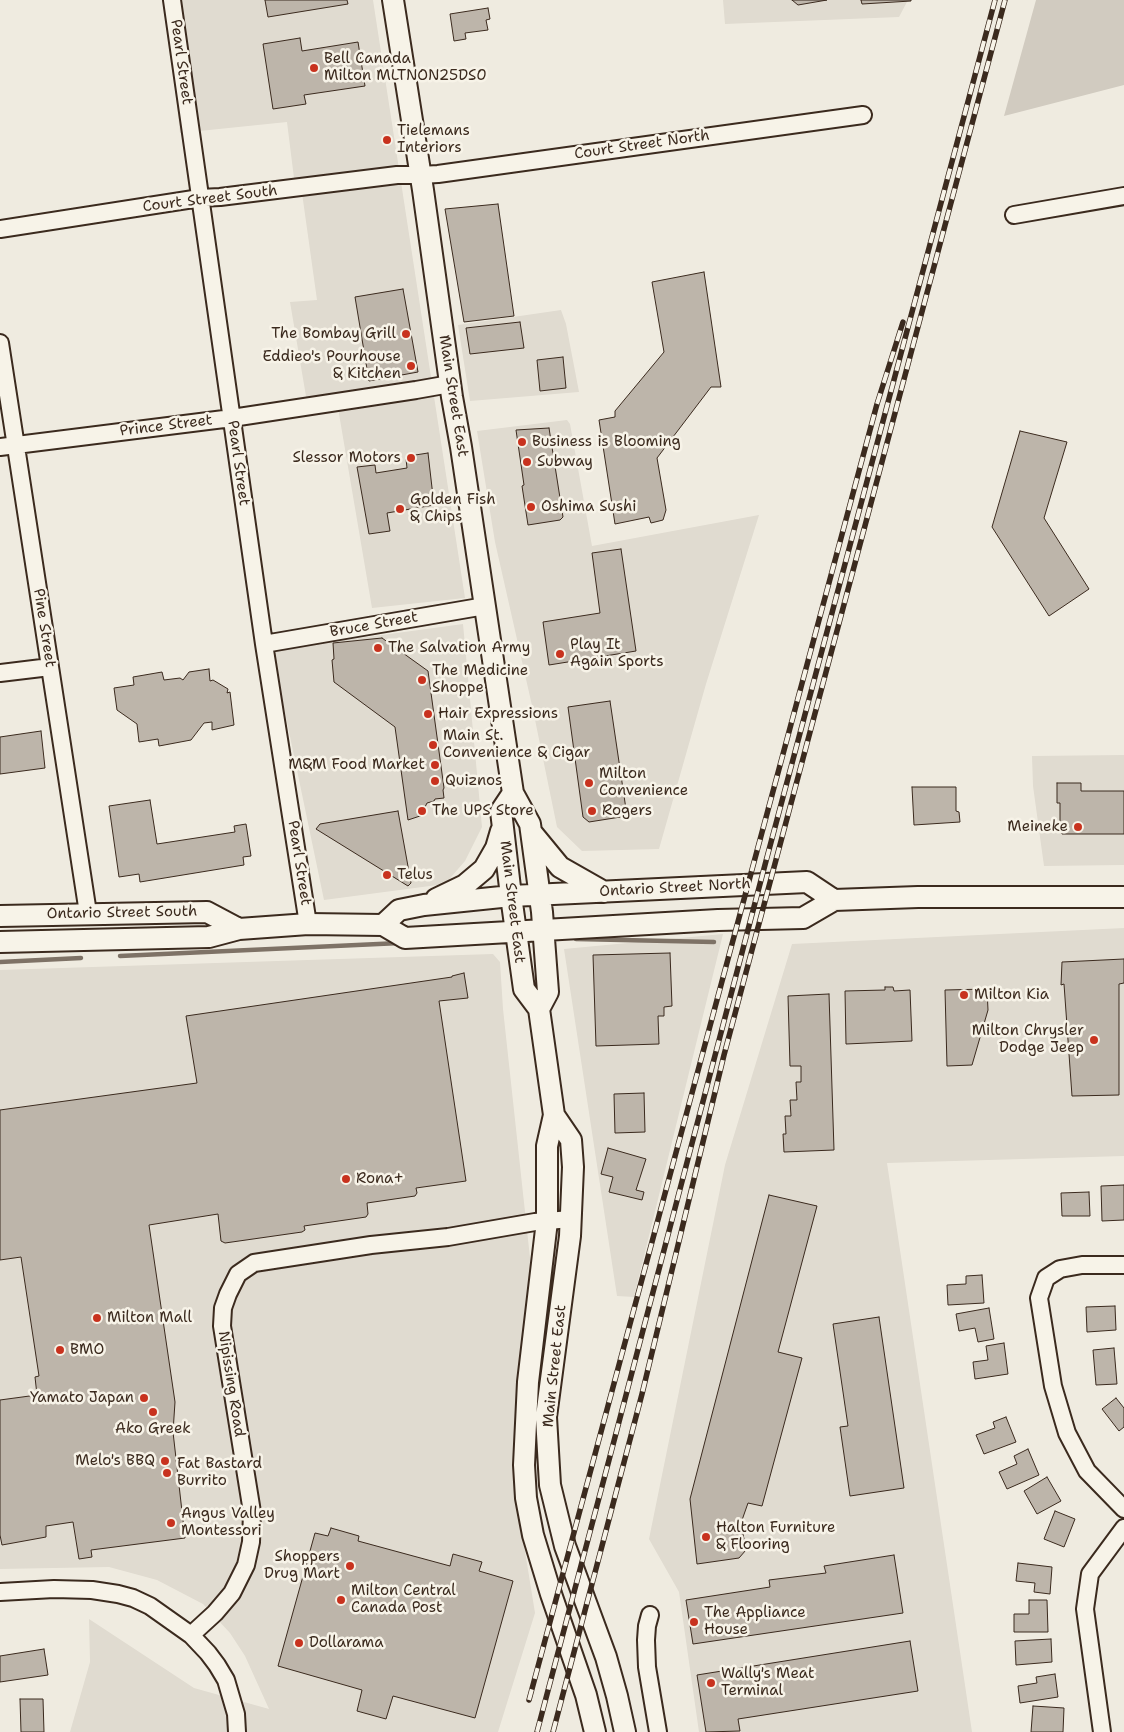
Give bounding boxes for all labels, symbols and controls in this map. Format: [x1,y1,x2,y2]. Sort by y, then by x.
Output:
street label: Pearl Street [166,18,196,106]
place label: Bell Canada Milton MLTNON25DS0 [324,50,487,85]
marker: Bell Canada Milton MLTNON25DS0 [308,62,320,74]
place label: Tielemans Interiors [397,122,470,157]
street label: Court Street North [573,127,711,163]
marker: Tielemans Interiors [381,134,393,146]
street label: Court Street South [142,182,278,216]
place label: The Bombay Grill [271,325,396,343]
marker: The Bombay Grill [400,328,412,340]
street label: Main Street East [434,334,472,458]
place label: Eddieo's Pourhouse & Kitchen [262,348,401,383]
marker: Eddieo's Pourhouse & Kitchen [405,360,417,372]
street label: Prince Street [119,411,213,441]
street label: Pearl Street [223,419,253,507]
place label: Business is Blooming [532,433,681,451]
marker: Business is Blooming [516,436,528,448]
place label: Slessor Motors [292,449,401,467]
marker: Slessor Motors [405,452,417,464]
place label: Subway [537,453,593,471]
marker: Subway [521,456,533,468]
place label: Golden Fish & Chips [410,491,496,526]
place label: Oshima Sushi [541,498,636,516]
marker: Oshima Sushi [525,501,537,513]
marker: Golden Fish & Chips [394,503,406,515]
street label: Pine Street [29,587,59,669]
street label: Bruce Street [329,608,419,642]
place label: Play It Again Sports [570,636,664,671]
place label: The Salvation Army [388,639,530,657]
marker: The Salvation Army [372,642,384,654]
marker: Play It Again Sports [554,648,566,660]
place label: The Medicine Shoppe [432,662,528,697]
marker: The Medicine Shoppe [416,674,428,686]
place label: Hair Expressions [438,705,558,723]
marker: Hair Expressions [422,708,434,720]
place label: Main St. Convenience & Cigar [443,727,590,762]
marker: Main St. Convenience & Cigar [427,739,439,751]
place label: M&M Food Market [288,756,425,774]
marker: M&M Food Market [429,759,441,771]
place label: Milton Convenience [599,765,688,800]
place label: Quiznos [445,772,502,790]
marker: Quiznos [429,775,441,787]
marker: Milton Convenience [583,777,595,789]
place label: The UPS Store [432,802,534,820]
place label: Rogers [602,802,652,820]
marker: The UPS Store [416,805,428,817]
marker: Rogers [586,805,598,817]
place label: Meineke [1007,818,1068,836]
street label: Pearl Street [283,819,315,907]
marker: Meineke [1072,821,1084,833]
street label: Main Street East [496,840,528,964]
place label: Telus [397,866,433,884]
marker: Telus [381,869,393,881]
street label: Ontario Street North [599,875,751,901]
street label: Ontario Street South [47,903,197,923]
place label: Milton Kia [974,986,1049,1004]
marker: Milton Kia [958,989,970,1001]
place label: Milton Chrysler Dodge Jeep [972,1022,1084,1057]
marker: Milton Chrysler Dodge Jeep [1088,1034,1100,1046]
place label: Rona+ [356,1170,404,1188]
marker: Rona+ [340,1173,352,1185]
street label: Main Street East [540,1304,570,1428]
place label: Milton Mall [107,1309,192,1327]
marker: Milton Mall [91,1312,103,1324]
street label: Nipissing Road [214,1330,248,1438]
place label: BMO [70,1341,104,1359]
marker: BMO [54,1344,66,1356]
place label: Yamato Japan [30,1389,134,1407]
marker: Yamato Japan [138,1392,150,1404]
marker: Ako Greek [147,1406,159,1418]
place label: Ako Greek [115,1420,191,1438]
place label: Melo's BBQ [75,1452,155,1470]
marker: Melo's BBQ [159,1455,171,1467]
place label: Fat Bastard Burrito [177,1455,262,1490]
marker: Fat Bastard Burrito [161,1467,173,1479]
place label: Angus Valley Montessori [181,1505,275,1540]
marker: Angus Valley Montessori [165,1517,177,1529]
place label: Halton Furniture & Flooring [716,1519,835,1554]
marker: Halton Furniture & Flooring [700,1531,712,1543]
place label: Shoppers Drug Mart [264,1548,340,1583]
marker: Shoppers Drug Mart [344,1560,356,1572]
place label: Milton Central Canada Post [351,1582,456,1617]
marker: Milton Central Canada Post [335,1594,347,1606]
place label: The Appliance House [704,1604,806,1639]
marker: The Appliance House [688,1616,700,1628]
place label: Dollarama [309,1634,383,1652]
marker: Dollarama [293,1637,305,1649]
place label: Wally's Meat Terminal [721,1665,814,1700]
marker: Wally's Meat Terminal [705,1677,717,1689]

